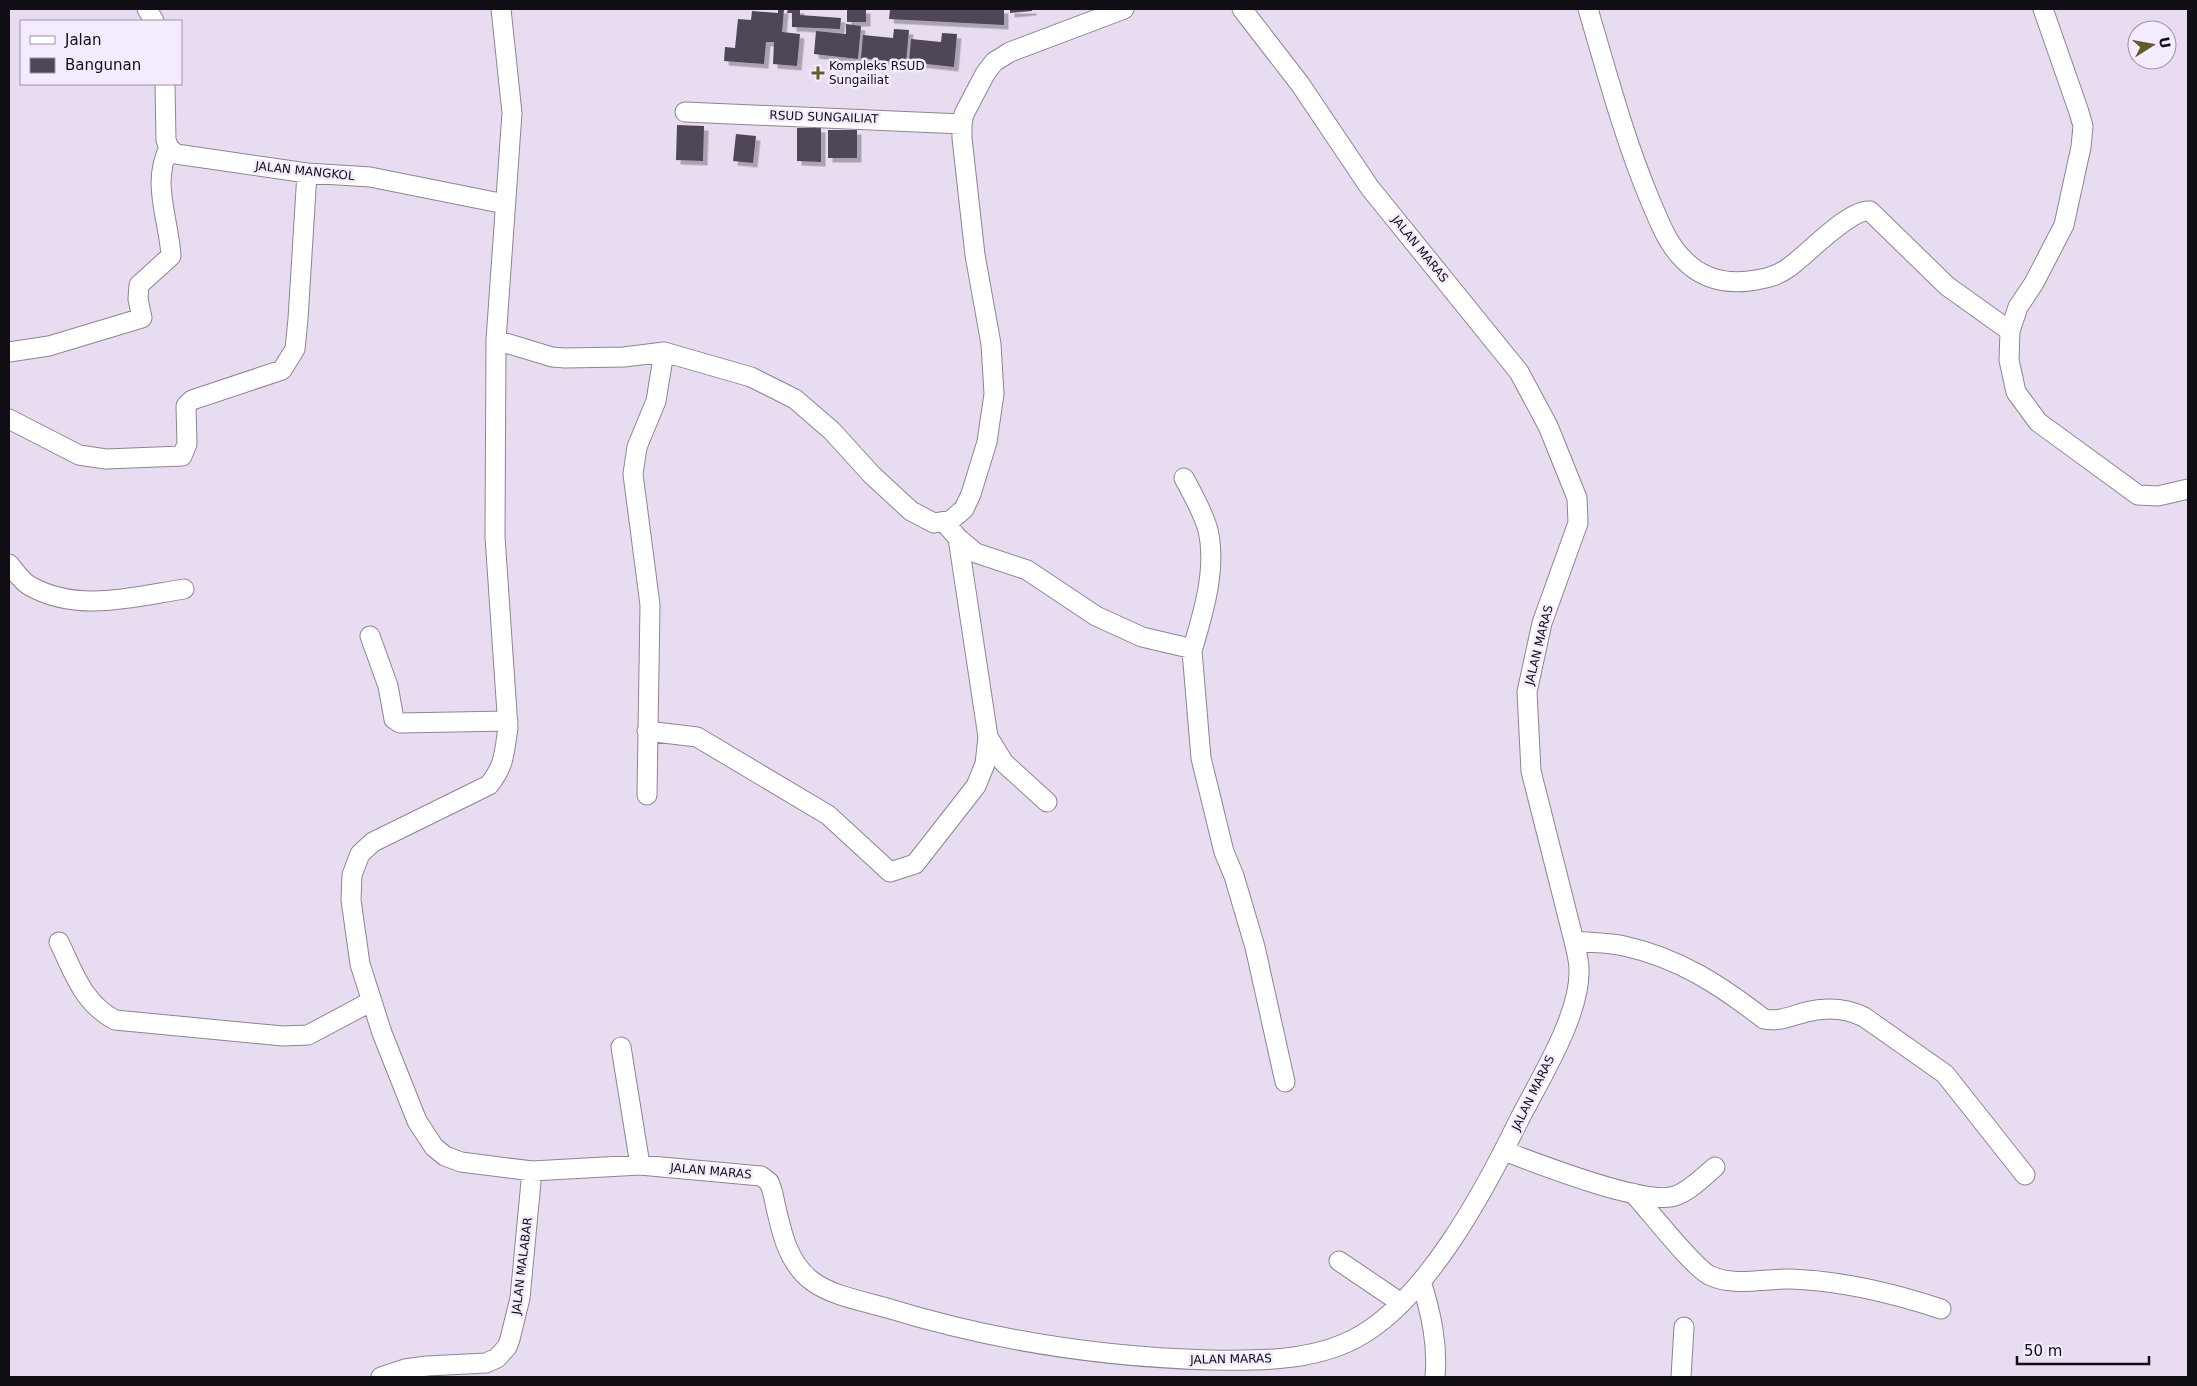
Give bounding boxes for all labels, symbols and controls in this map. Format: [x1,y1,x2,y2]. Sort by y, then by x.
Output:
legend [20,20,182,85]
north arrow [2127,20,2177,70]
text: Jalan [64,31,101,49]
text: U [2156,35,2174,50]
text: Bangunan [65,56,141,74]
place label: Kompleks RSUD Sungailiat [829,59,925,87]
marker: Kompleks RSUD Sungailiat [811,66,825,80]
street label: RSUD SUNGAILIAT [769,108,879,126]
street label: JALAN MANGKOL [254,159,356,183]
street label: JALAN MARAS [1388,212,1451,285]
street label: JALAN MARAS [1522,604,1556,687]
street label: JALAN MARAS [1508,1053,1557,1134]
street label: JALAN MARAS [669,1160,752,1182]
street label: JALAN MALABAR [509,1217,535,1316]
scale bar [2017,1334,2150,1366]
text: 50 m [2024,1342,2062,1360]
street label: JALAN MARAS [1189,1351,1272,1367]

